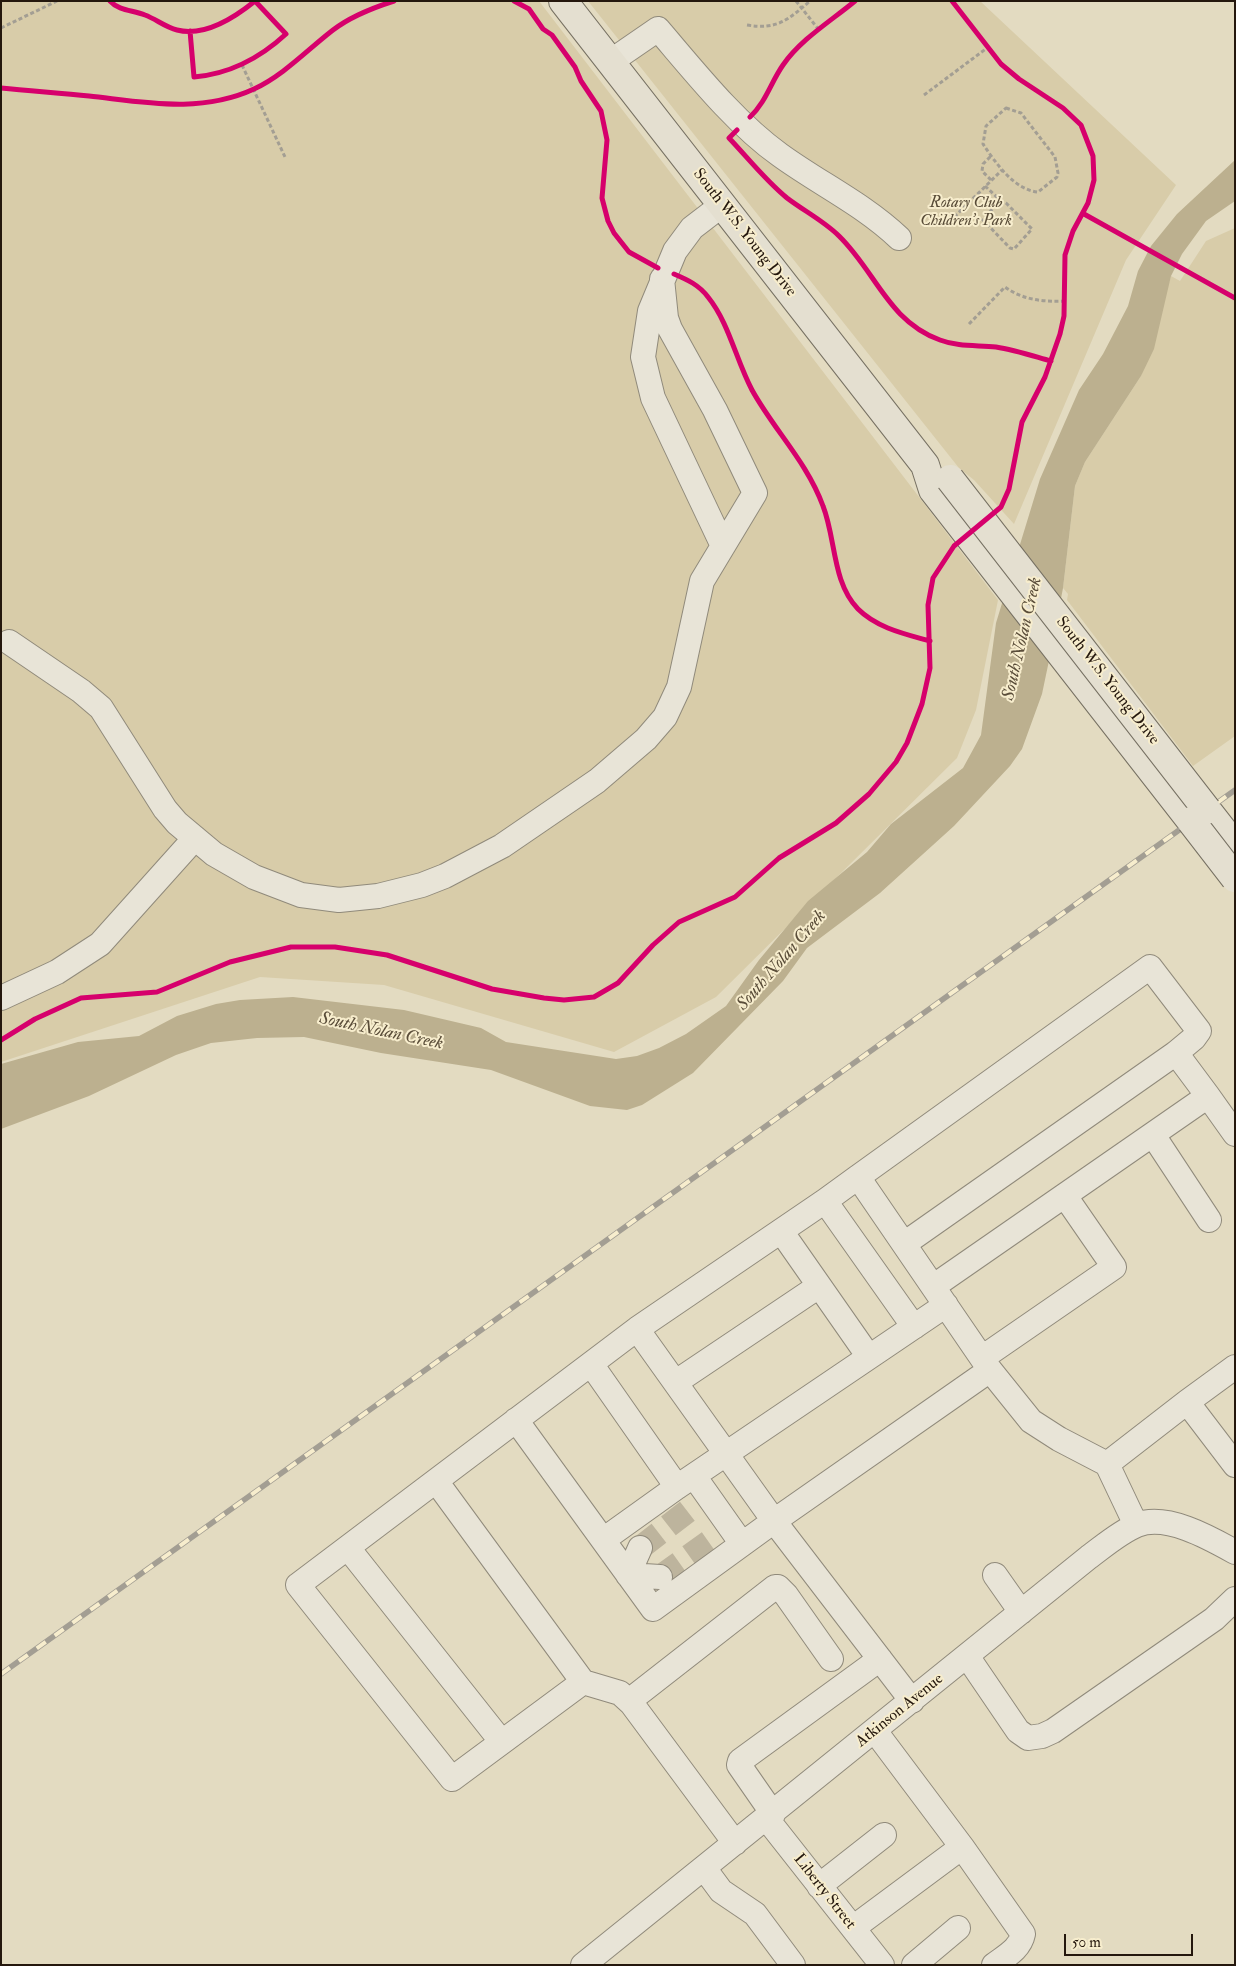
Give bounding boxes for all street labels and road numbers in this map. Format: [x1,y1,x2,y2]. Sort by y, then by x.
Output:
street label: South W.S. Young Drive [688,165,800,301]
street label: South W.S. Young Drive [1051,613,1163,749]
street label: Atkinson Avenue [853,1670,947,1752]
street label: Liberty Street [789,1850,859,1934]

